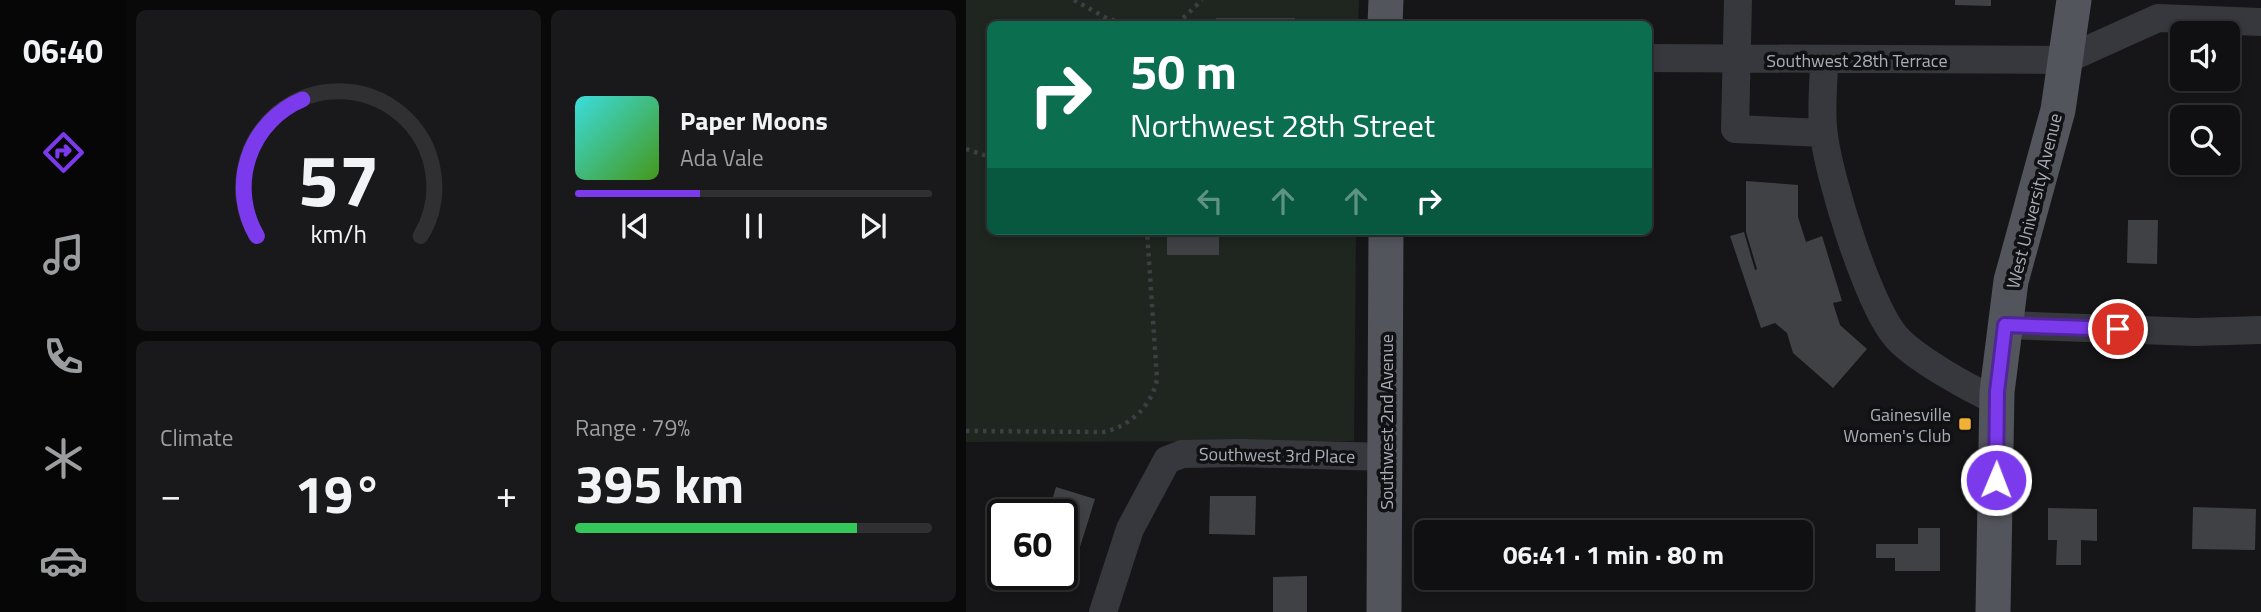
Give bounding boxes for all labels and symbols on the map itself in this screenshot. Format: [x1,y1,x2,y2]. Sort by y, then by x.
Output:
street label: Southwest 28th Terrace [1766,47,1948,74]
street label: West University Avenue [1999,110,2069,292]
pin [2088,299,2148,359]
street label: Southwest 2nd Avenue [1373,334,1400,510]
place label: Gainesville Women's Club [1843,401,1951,449]
marker: Gainesville Women's Club [1957,416,1973,432]
street label: Southwest 3rd Place [1199,440,1355,470]
position arrow [1959,443,2033,517]
speed limit sign: 60 [987,499,1078,590]

